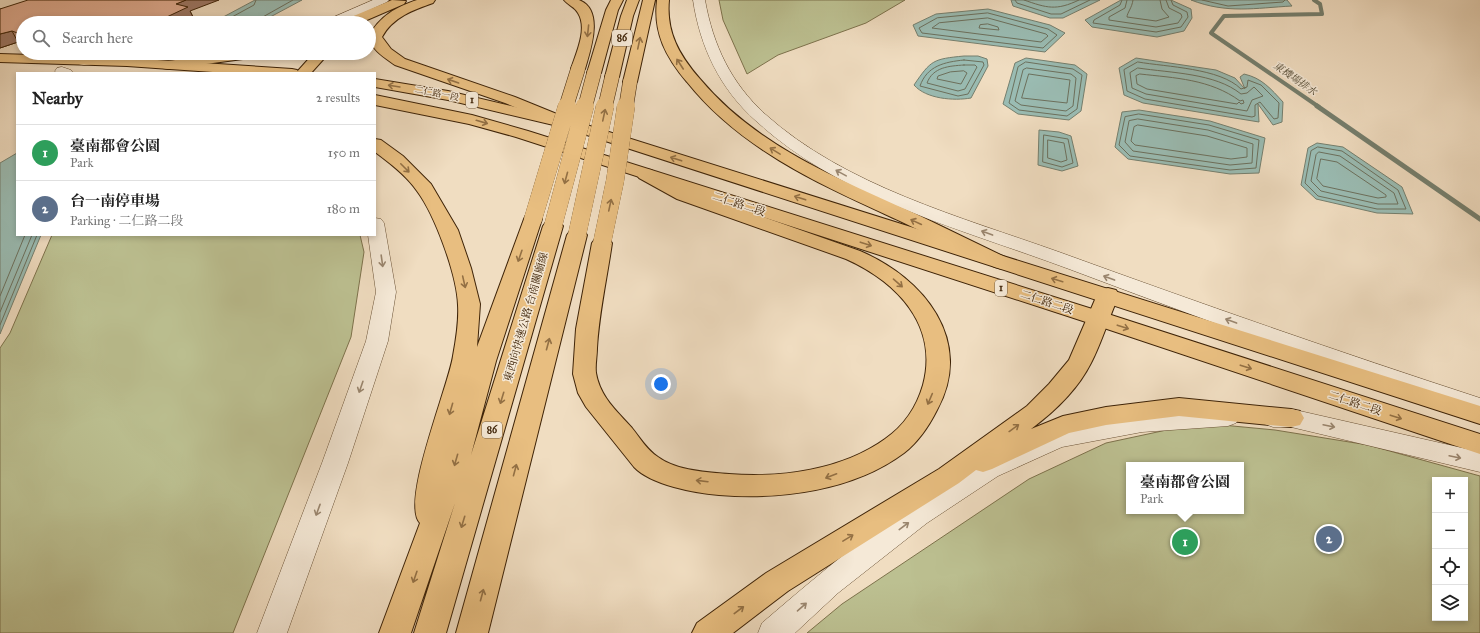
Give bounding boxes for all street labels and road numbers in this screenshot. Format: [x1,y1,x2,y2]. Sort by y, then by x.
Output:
road number: 86 [612,30,632,46]
street label: 二仁路一段 [414,83,460,103]
road number: 1 [466,92,478,108]
street label: 二仁路二段 [711,189,767,219]
street label: 東西向快速公路 台南關廟線 [501,251,551,383]
road number: 1 [995,280,1007,296]
street label: 二仁路二段 [1019,287,1075,317]
street label: 二仁路二段 [1327,388,1383,418]
road number: 86 [482,422,502,438]

